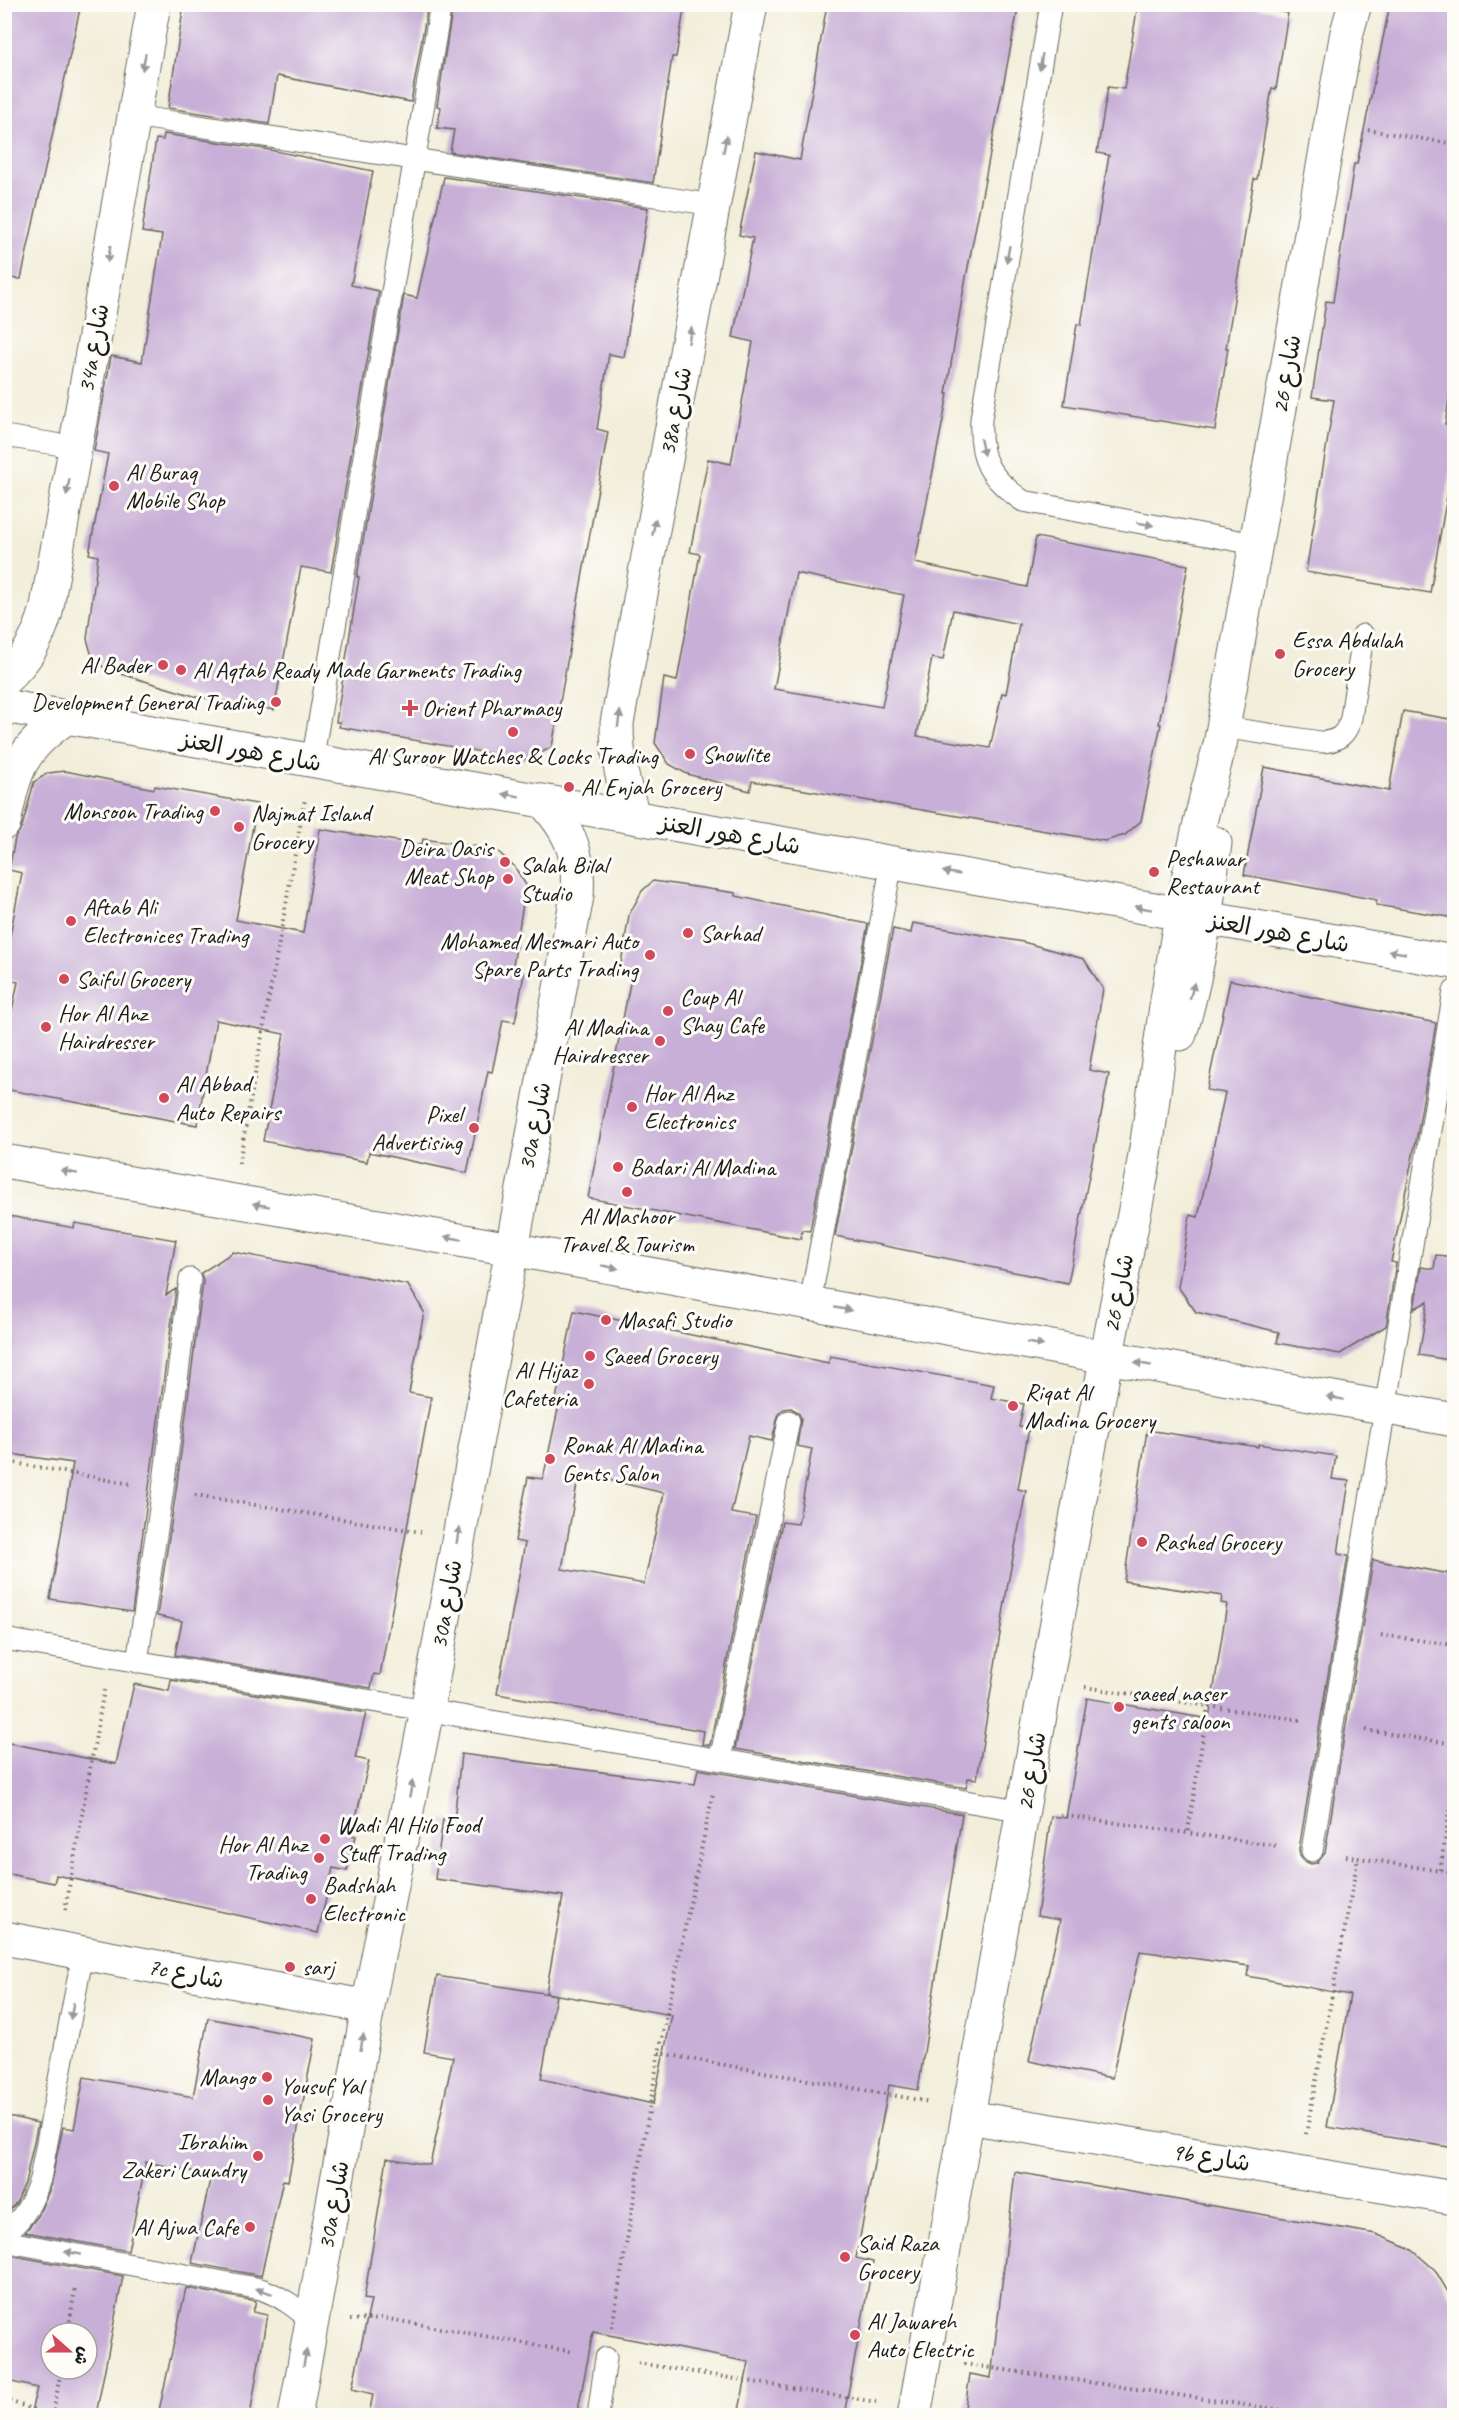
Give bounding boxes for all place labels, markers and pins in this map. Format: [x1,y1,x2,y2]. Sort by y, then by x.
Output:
place label: Al Buraq Mobile Shop [126,457,225,515]
marker: Al Buraq Mobile Shop [107,479,121,493]
place label: Essa Abdulah Grocery [1292,625,1404,683]
marker: Essa Abdulah Grocery [1273,647,1287,661]
place label: Al Bader [80,650,153,680]
place label: Al Aqtab Ready Made Garments Trading [193,655,522,685]
marker: Al Bader [156,658,170,672]
marker: Al Aqtab Ready Made Garments Trading [174,663,188,677]
place label: Development General Trading [31,687,265,717]
place label: Orient Pharmacy [422,693,563,723]
marker: Development General Trading [269,695,283,709]
marker: Orient Pharmacy [403,701,417,715]
marker: Al Suroor Watches & Locks Trading [506,725,520,739]
place label: Snowlite [702,739,771,769]
place label: Al Suroor Watches & Locks Trading [368,741,660,771]
marker: Snowlite [683,747,697,761]
place label: Al Enjah Grocery [581,772,723,802]
marker: Al Enjah Grocery [562,780,576,794]
place label: Monsoon Trading [63,796,204,826]
place label: Najmat Island Grocery [251,798,374,856]
marker: Monsoon Trading [208,804,222,818]
marker: Najmat Island Grocery [232,820,246,834]
place label: Deira Oasis Meat Shop [399,833,495,891]
place label: Peshawar Restaurant [1166,843,1261,901]
place label: Salah Bilal Studio [520,850,612,908]
marker: Deira Oasis Meat Shop [498,855,512,869]
marker: Peshawar Restaurant [1147,865,1161,879]
marker: Salah Bilal Studio [501,872,515,886]
place label: Aftab Ali Electronices Trading [83,892,251,950]
marker: Aftab Ali Electronices Trading [64,914,78,928]
place label: Sarhad [700,918,764,948]
place label: Mohamed Mesmari Auto Spare Parts Trading [440,926,641,984]
marker: Sarhad [681,926,695,940]
marker: Mohamed Mesmari Auto Spare Parts Trading [643,948,657,962]
place label: Saiful Grocery [76,964,192,994]
marker: Saiful Grocery [57,972,71,986]
place label: Coup Al Shay Cafe [680,982,766,1040]
place label: Hor Al Anz Hairdresser [58,998,156,1056]
marker: Coup Al Shay Cafe [661,1004,675,1018]
place label: Al Madina Hairdresser [552,1012,650,1070]
marker: Hor Al Anz Hairdresser [39,1020,53,1034]
marker: Al Madina Hairdresser [653,1034,667,1048]
place label: Al Abbad Auto Repairs [176,1069,283,1127]
place label: Hor Al Anz Electronics [644,1078,737,1136]
marker: Al Abbad Auto Repairs [157,1091,171,1105]
place label: Pixel Advertising [372,1099,466,1157]
marker: Hor Al Anz Electronics [625,1100,639,1114]
marker: Pixel Advertising [467,1121,481,1135]
place label: Badari Al Madina [630,1152,777,1182]
marker: Badari Al Madina [611,1160,625,1174]
marker: Al Mashoor Travel & Tourism [620,1185,634,1199]
place label: Al Mashoor Travel & Tourism [560,1201,695,1259]
place label: Masafi Studio [618,1305,734,1335]
marker: Masafi Studio [599,1313,613,1327]
place label: Saeed Grocery [602,1341,719,1371]
marker: Saeed Grocery [583,1349,597,1363]
place label: Al Hijaz Cafeteria [502,1355,578,1413]
marker: Al Hijaz Cafeteria [582,1377,596,1391]
place label: Riqat Al Madina Grocery [1025,1377,1157,1435]
marker: Riqat Al Madina Grocery [1006,1399,1020,1413]
place label: Ronak Al Madina Gents Salon [562,1430,705,1488]
marker: Ronak Al Madina Gents Salon [543,1452,557,1466]
place label: Rashed Grocery [1154,1527,1283,1557]
marker: Rashed Grocery [1135,1535,1149,1549]
place label: saeed naser gents saloon [1131,1678,1231,1736]
marker: saeed naser gents saloon [1112,1700,1126,1714]
place label: Wadi Al Hilo Food Stuff Trading [337,1810,483,1868]
place label: Hor Al Anz Trading [218,1829,309,1887]
marker: Wadi Al Hilo Food Stuff Trading [318,1832,332,1846]
marker: Hor Al Anz Trading [312,1851,326,1865]
place label: Badshah Electronic [323,1870,406,1928]
marker: Badshah Electronic [304,1892,318,1906]
place label: sarj [302,1952,337,1982]
marker: sarj [283,1960,297,1974]
place label: Mango [199,2062,258,2092]
marker: Mango [260,2070,274,2084]
place label: Yousuf Yal Yasi Grocery [280,2071,384,2129]
marker: Yousuf Yal Yasi Grocery [261,2093,275,2107]
place label: Ibrahim Zakeri Laundry [121,2127,249,2185]
marker: Ibrahim Zakeri Laundry [251,2149,265,2163]
place label: Al Ajwa Cafe [134,2212,240,2242]
marker: Al Ajwa Cafe [243,2220,257,2234]
place label: Said Raza Grocery [857,2228,940,2286]
marker: Said Raza Grocery [838,2250,852,2264]
place label: Al Jawareh Auto Electric [867,2306,975,2364]
marker: Al Jawareh Auto Electric [848,2328,862,2342]

